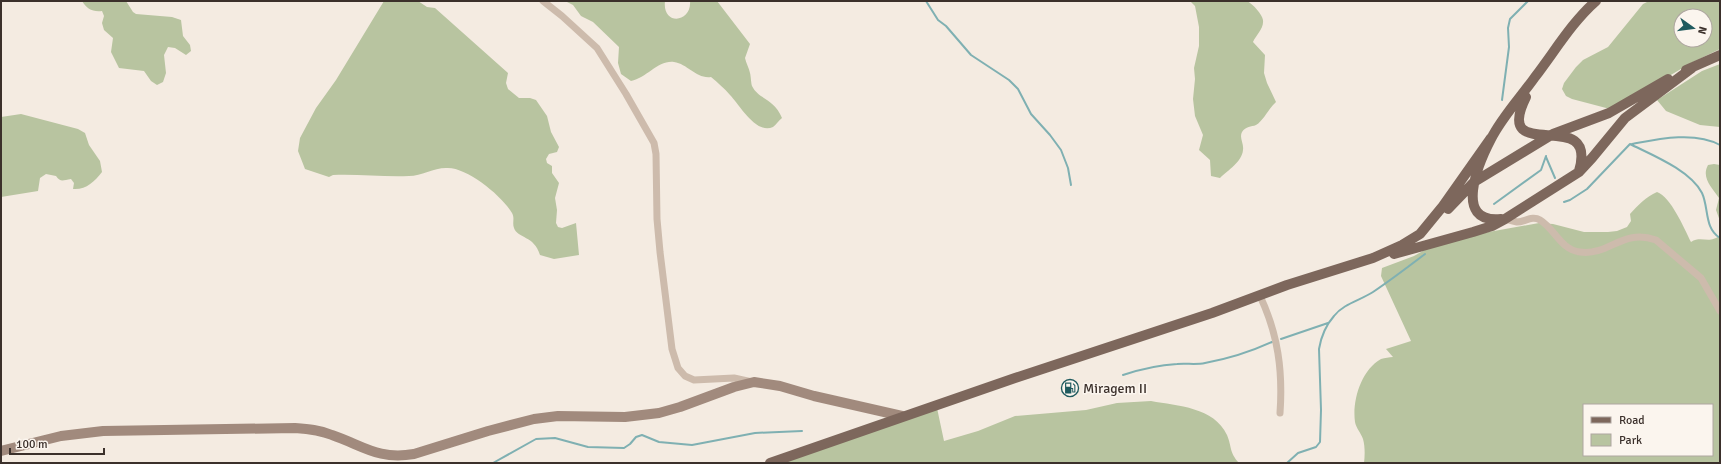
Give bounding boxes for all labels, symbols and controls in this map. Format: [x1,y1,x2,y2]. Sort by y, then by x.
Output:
north arrow [1673,8,1713,48]
text: N [1695,25,1709,36]
fuel station icon: Miragem II [1060,378,1080,398]
place label: Miragem II [1083,380,1147,397]
legend [1583,404,1713,456]
text: Road [1619,413,1645,428]
scale bar [10,430,104,456]
text: Park [1619,433,1642,448]
text: 100 m [16,437,48,452]

